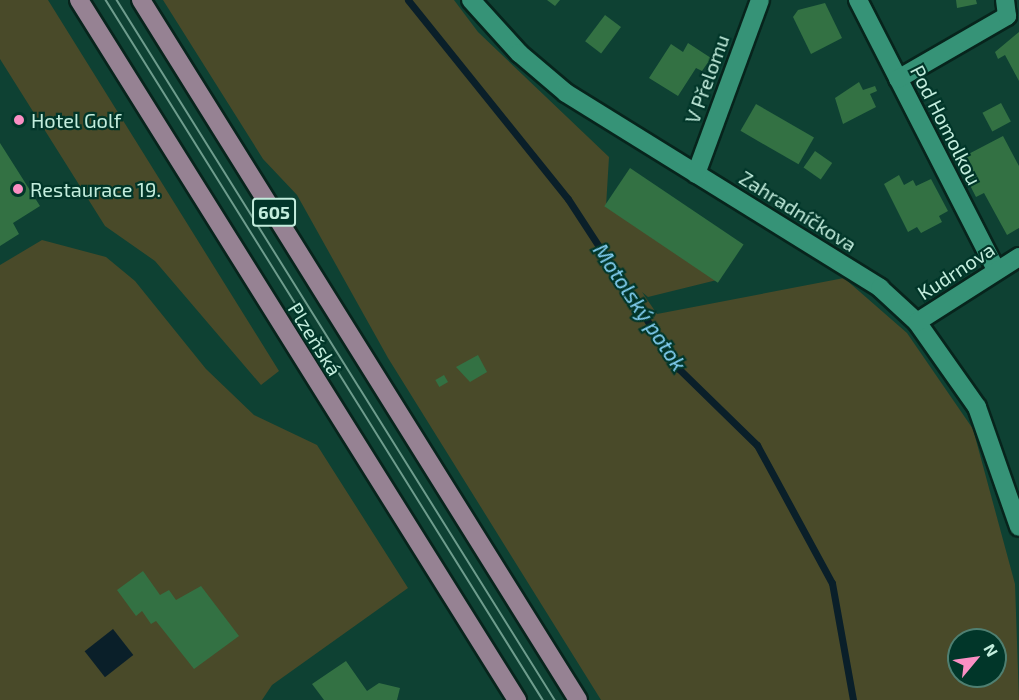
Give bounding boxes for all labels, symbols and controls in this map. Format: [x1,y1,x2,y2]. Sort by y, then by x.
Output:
street label: V Přelomu [680,31,734,127]
street label: Pod Homolkou [906,61,986,189]
place label: Hotel Golf [31,108,122,132]
marker: Hotel Golf [12,113,26,127]
street label: Zahradníčkova [735,165,861,257]
place label: Restaurace 19. [30,177,161,201]
marker: Restaurace 19. [11,182,25,196]
road number: 605 [252,197,296,227]
street label: Kudrnova [913,237,999,305]
water label: Motolský potok [588,239,692,375]
street label: Plzeňská [283,298,347,380]
north arrow [947,628,1007,688]
text: N [980,640,1003,660]

